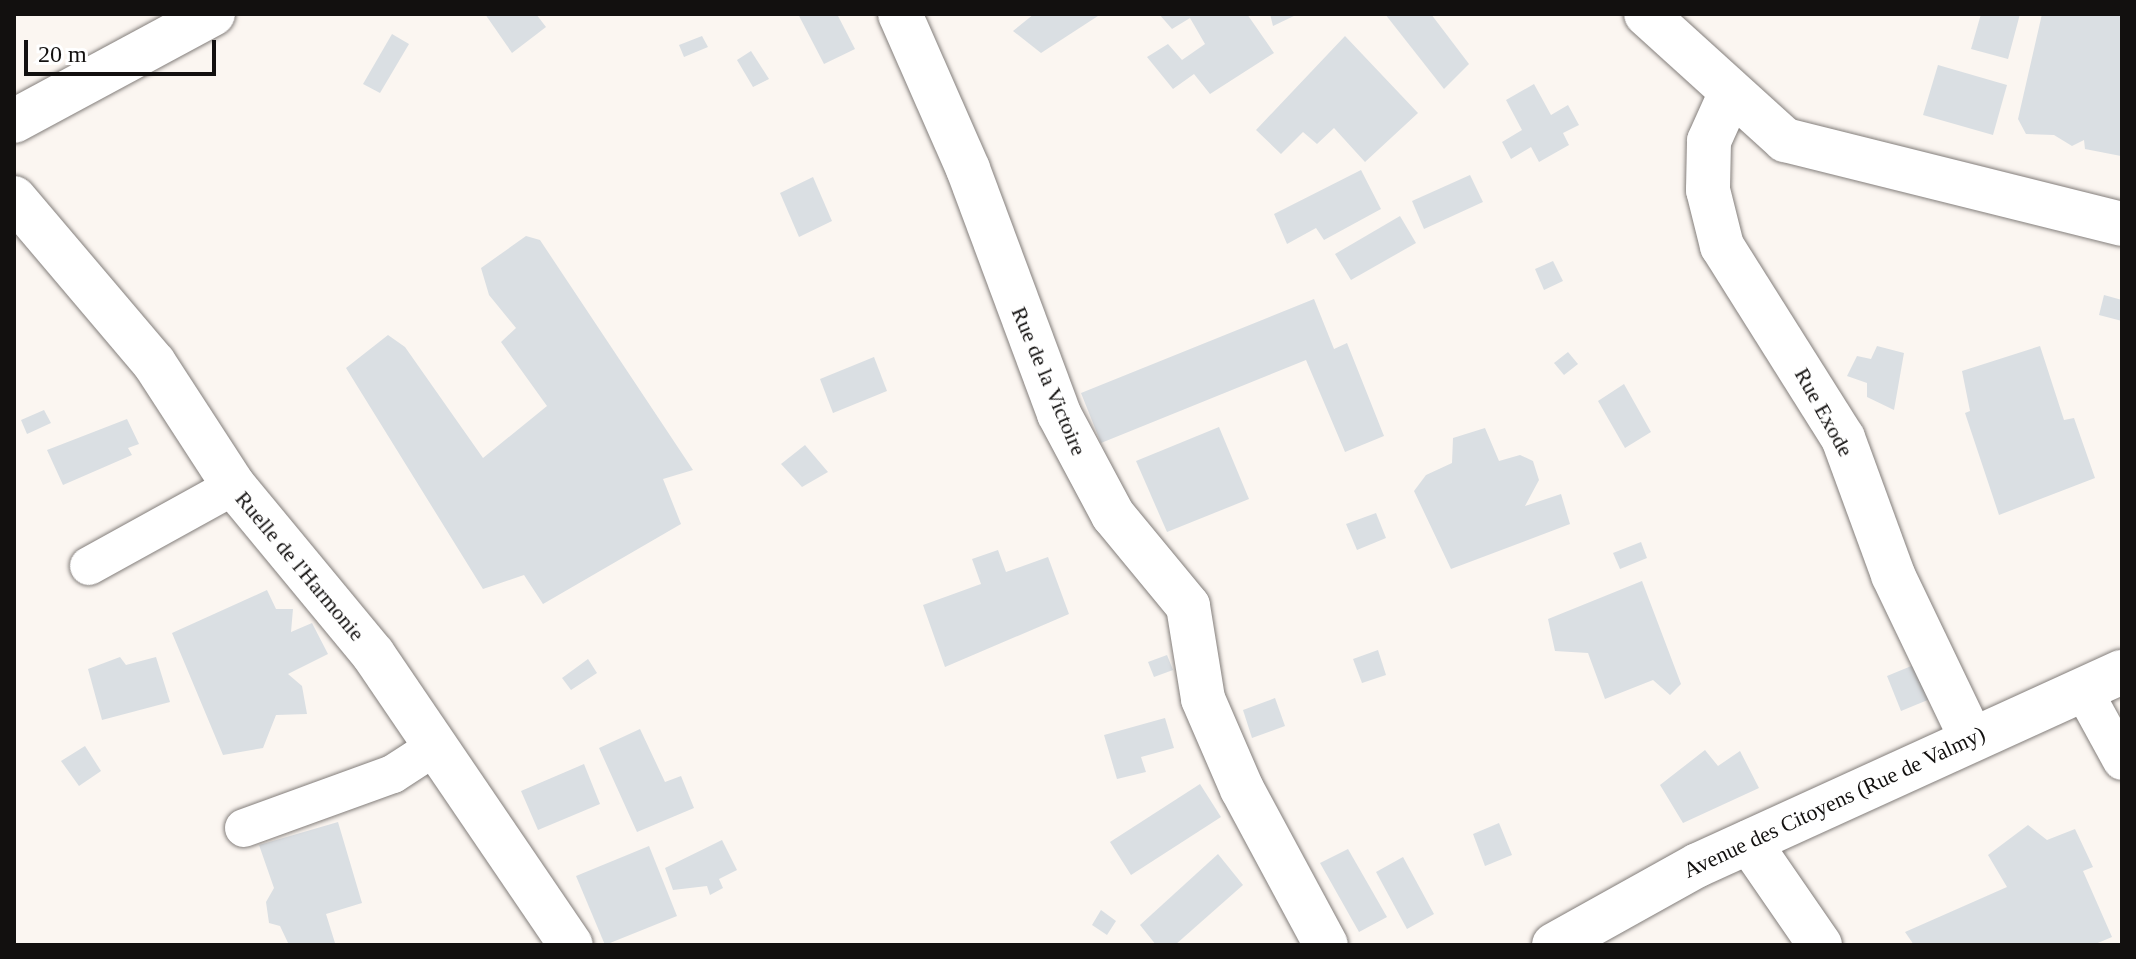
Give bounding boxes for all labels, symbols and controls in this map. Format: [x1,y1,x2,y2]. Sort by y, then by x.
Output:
scale bar [28,24,220,74]
text: 20 m [38,41,87,67]
street label: Rue de la Victoire [1006,303,1092,459]
street label: Rue Exode [1789,363,1859,461]
street label: Ruelle de l'Harmonie [230,486,370,646]
street label: Avenue des Citoyens (Rue de Valmy) [1679,720,1989,884]

